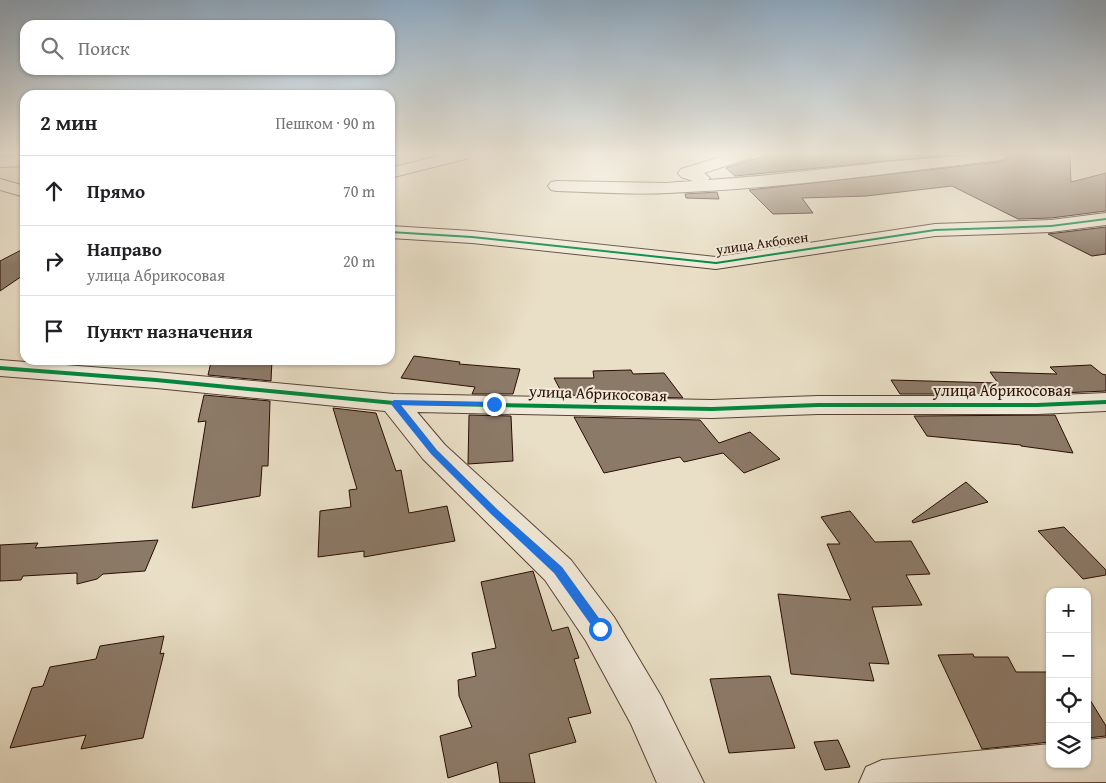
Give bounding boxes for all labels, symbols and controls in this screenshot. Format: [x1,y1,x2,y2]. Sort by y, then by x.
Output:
search box [20,20,395,75]
icon: search [38,34,66,62]
text: Поиск [78,34,130,62]
text: 2 мин [40,107,97,138]
text: Пешком · 90 m [275,111,375,135]
icon: ahead [40,177,68,205]
text: Прямо [87,177,145,205]
text: 70 m [343,179,375,203]
street label: улица Акбокен [714,227,809,260]
text: Направо [87,235,162,263]
icon: right [40,247,68,275]
text: 20 m [343,249,375,273]
text: улица Абрикосовая [87,263,225,287]
icon: arrive [40,317,68,345]
text: Пункт назначения [87,317,253,345]
street label: улица Абрикосовая [932,378,1071,402]
street label: улица Абрикосовая [528,379,667,407]
route end [483,393,506,416]
map controls [1046,588,1091,768]
button: + [1046,588,1091,633]
route start [589,618,612,641]
button: − [1046,633,1091,678]
button: locate [1046,678,1091,723]
button: layers [1046,723,1091,768]

